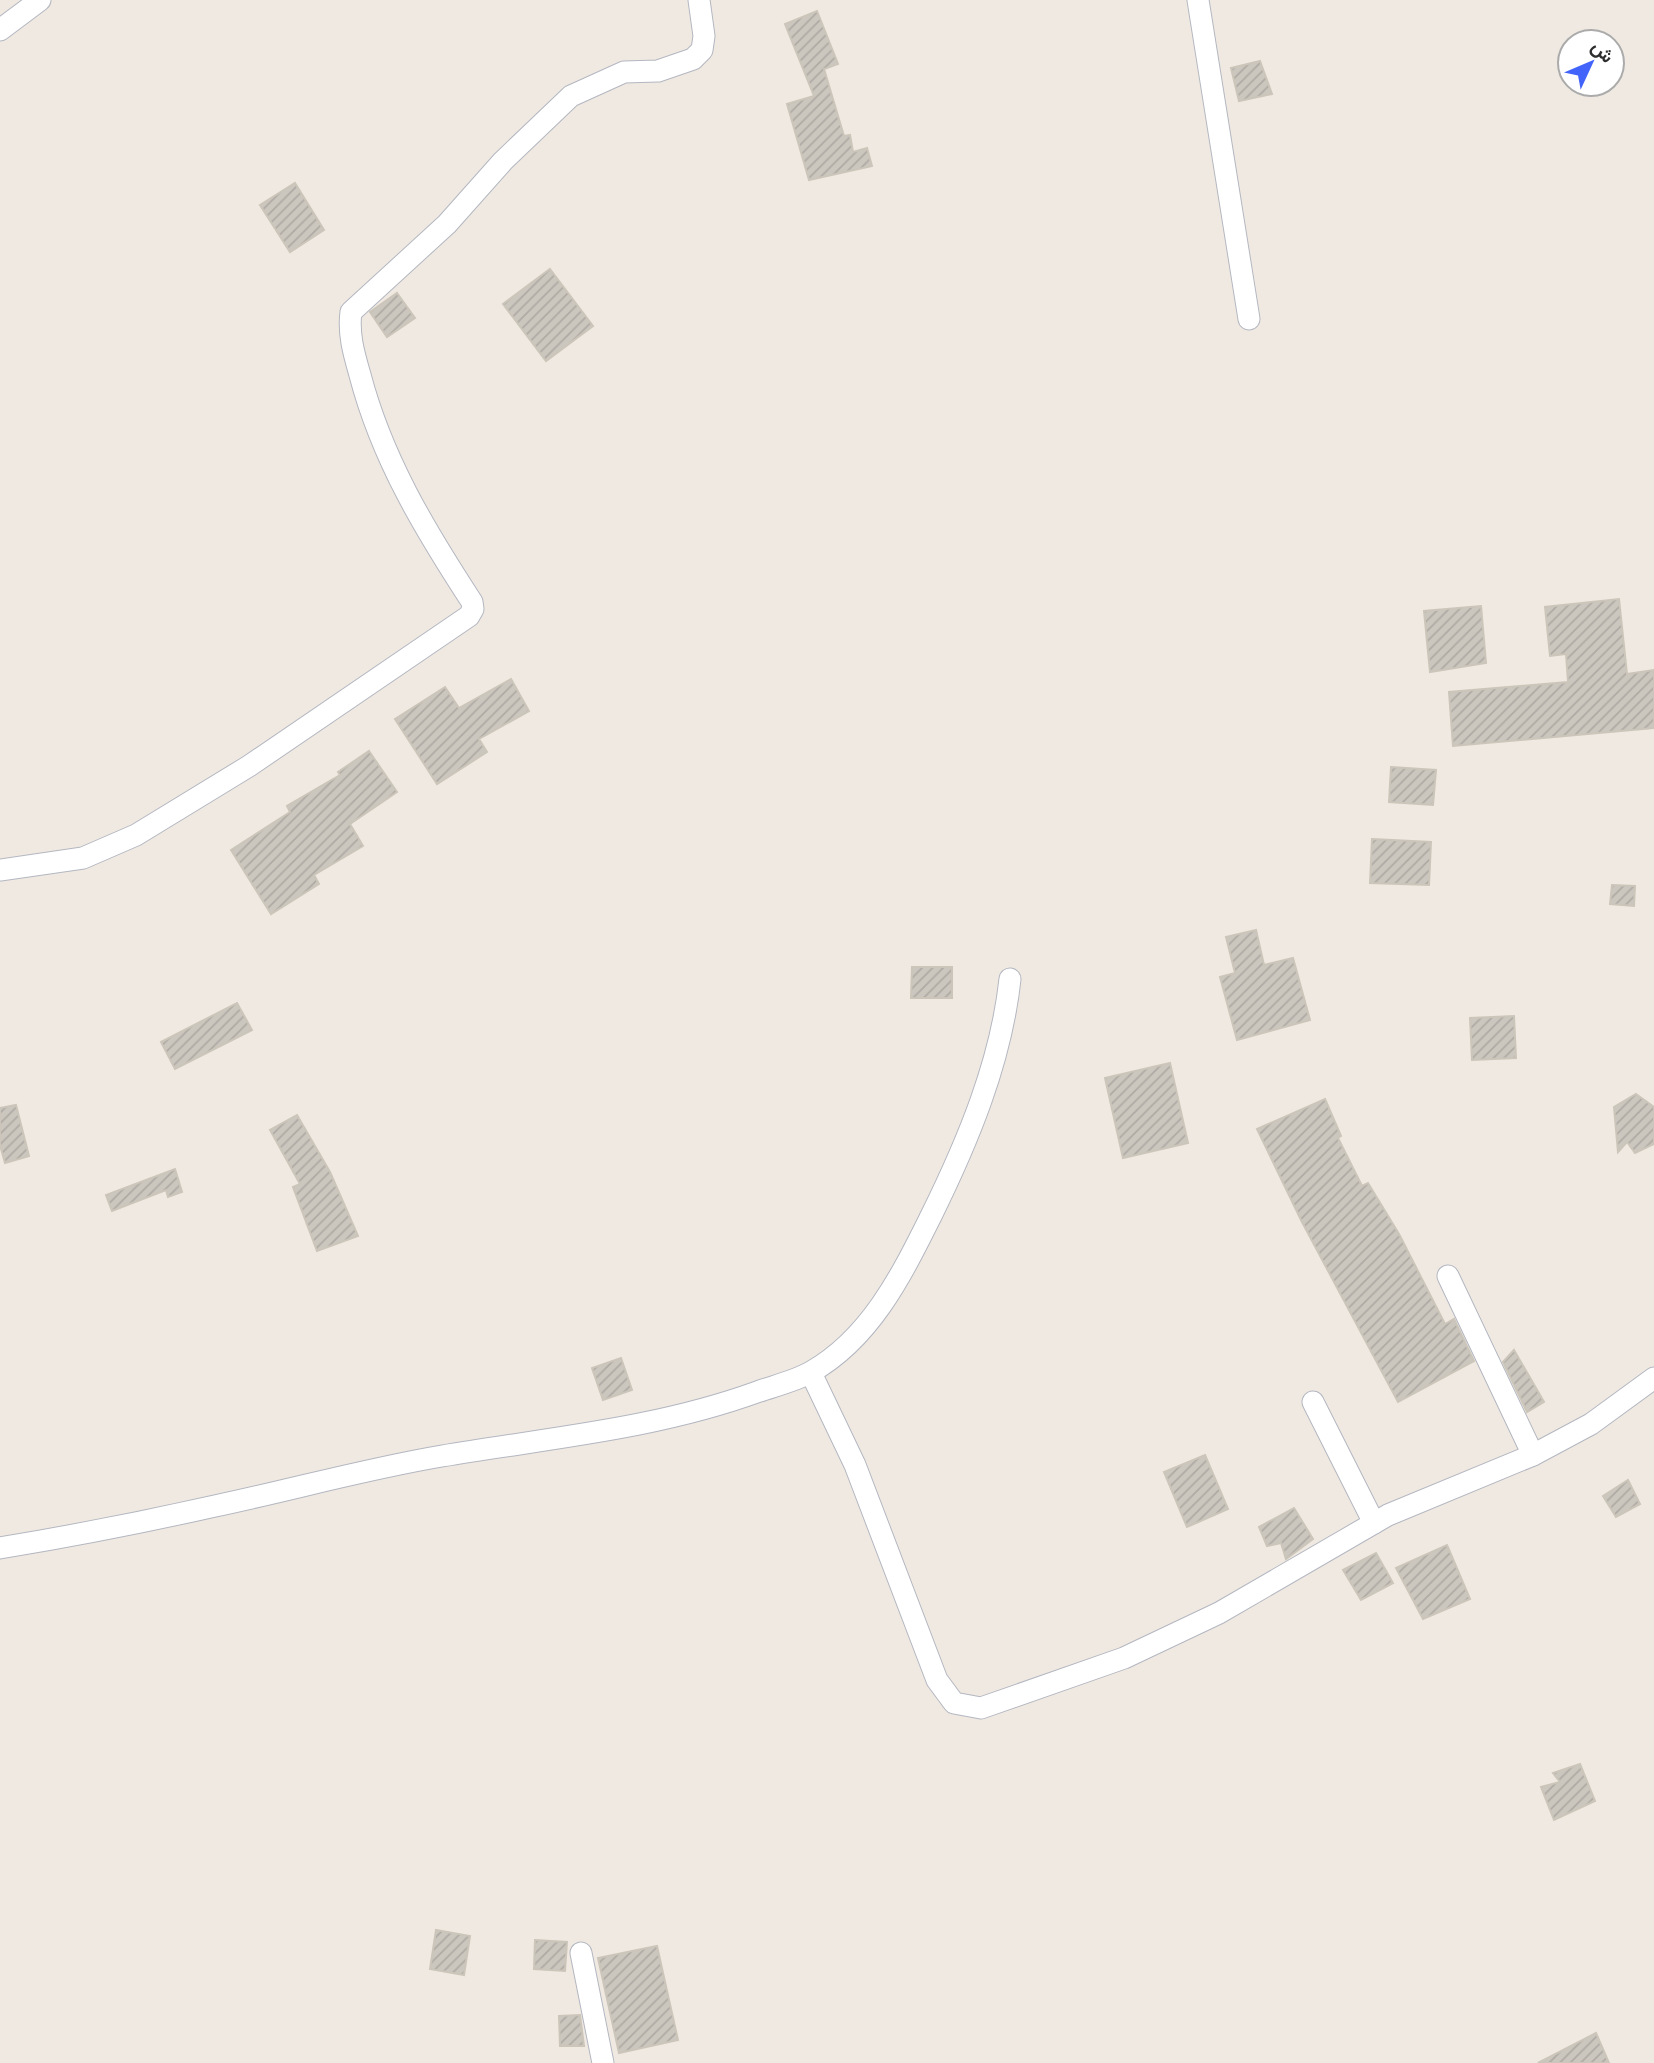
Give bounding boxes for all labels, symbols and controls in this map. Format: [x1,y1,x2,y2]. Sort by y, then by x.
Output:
north arrow [1556,28,1626,98]
text: ش [1586,35,1620,69]

